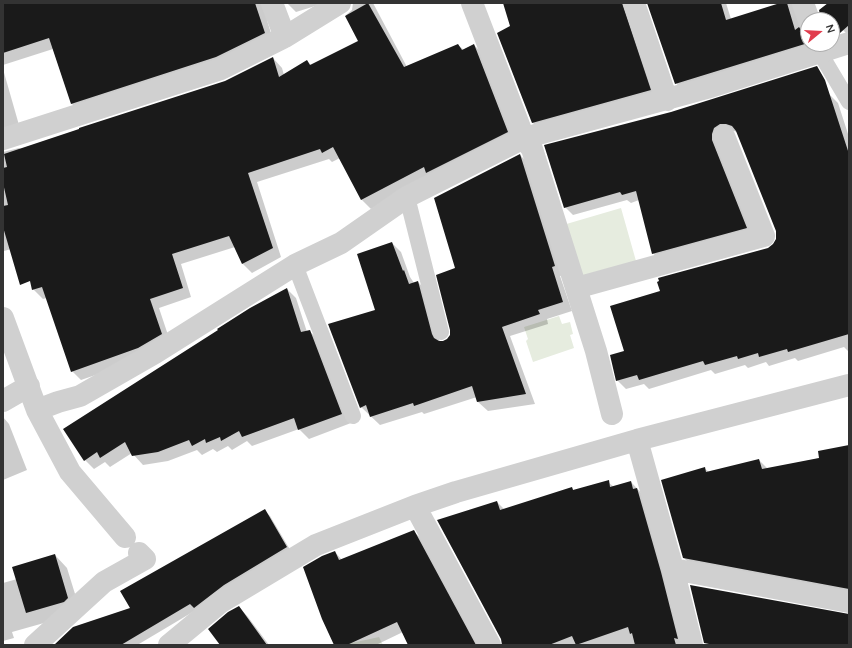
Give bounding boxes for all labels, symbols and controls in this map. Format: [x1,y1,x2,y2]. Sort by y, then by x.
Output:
north arrow [800,12,840,52]
text: N [823,23,838,35]

